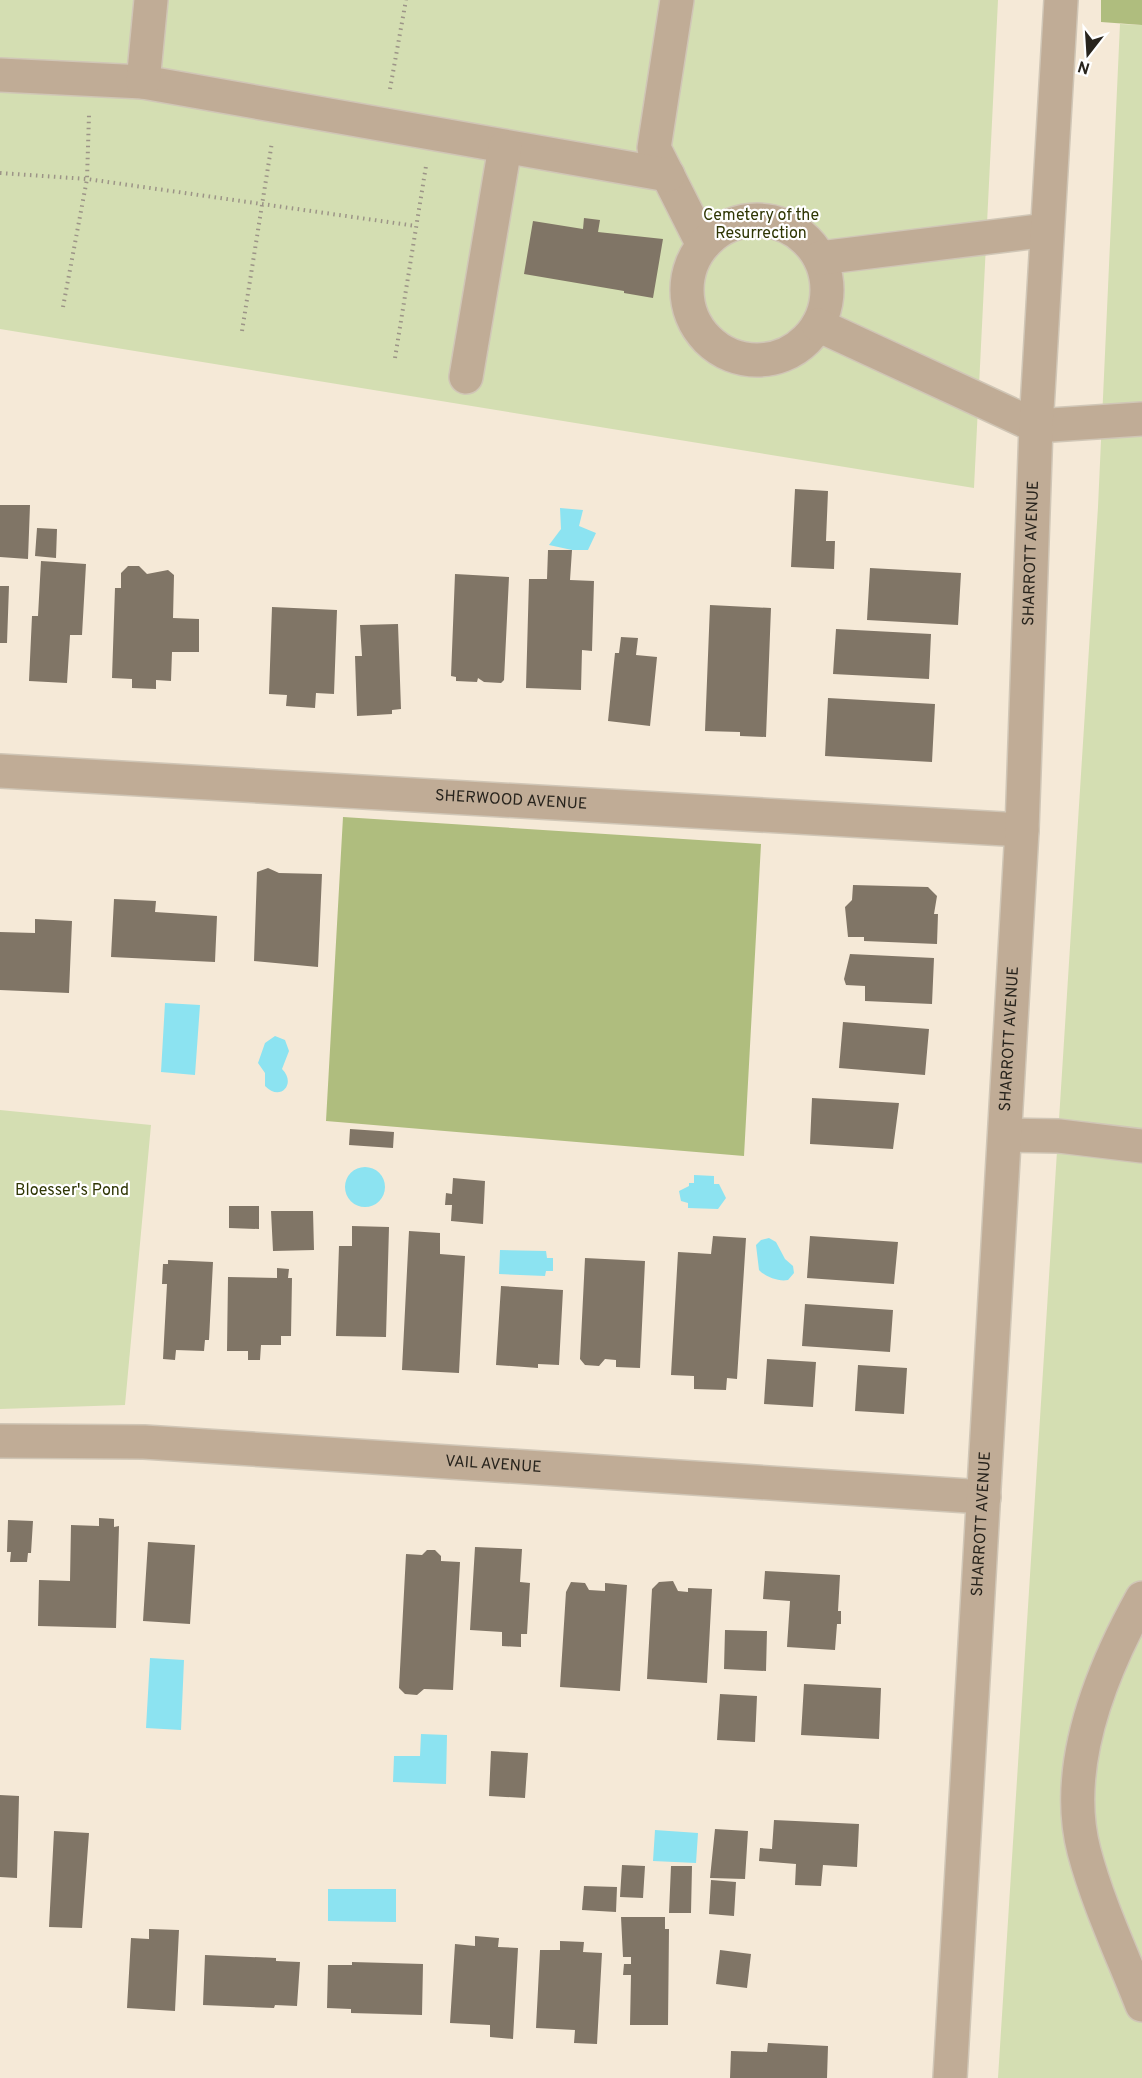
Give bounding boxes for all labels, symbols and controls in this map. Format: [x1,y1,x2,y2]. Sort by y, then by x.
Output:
north arrow [1058,24,1118,84]
text: N [1076,55,1093,78]
park label: Cemetery of the Resurrection [703,206,819,244]
street label: SHARROTT AVENUE [1019,480,1044,626]
street label: SHERWOOD AVENUE [434,786,588,815]
street label: SHARROTT AVENUE [996,965,1024,1112]
park label: Bloesser's Pond [15,1181,129,1201]
street label: SHARROTT AVENUE [968,1451,996,1597]
street label: VAIL AVENUE [444,1452,542,1478]

